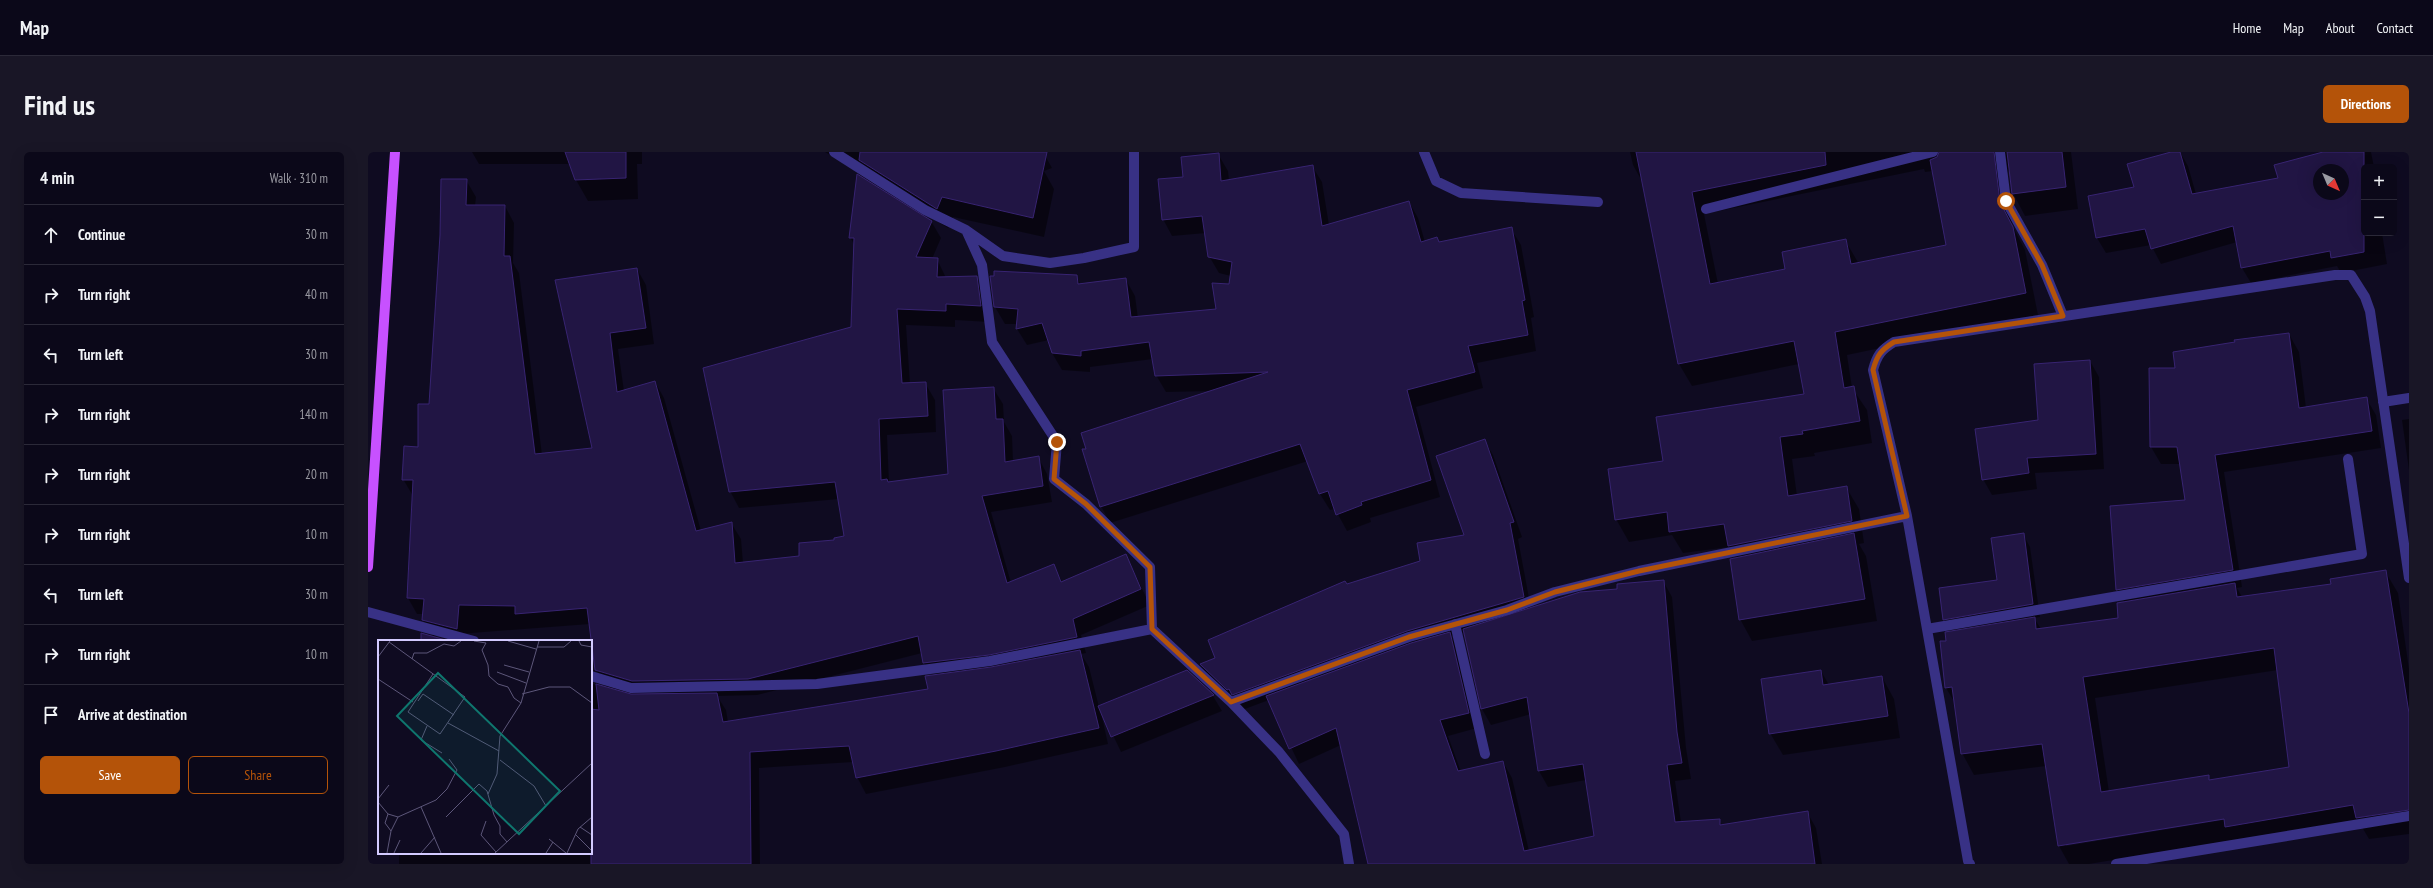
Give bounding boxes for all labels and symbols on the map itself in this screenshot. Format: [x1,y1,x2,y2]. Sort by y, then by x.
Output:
north arrow [2313,164,2349,200]
route start [1997,192,2015,210]
route end [1048,433,1066,451]
inset map [378,640,592,854]

